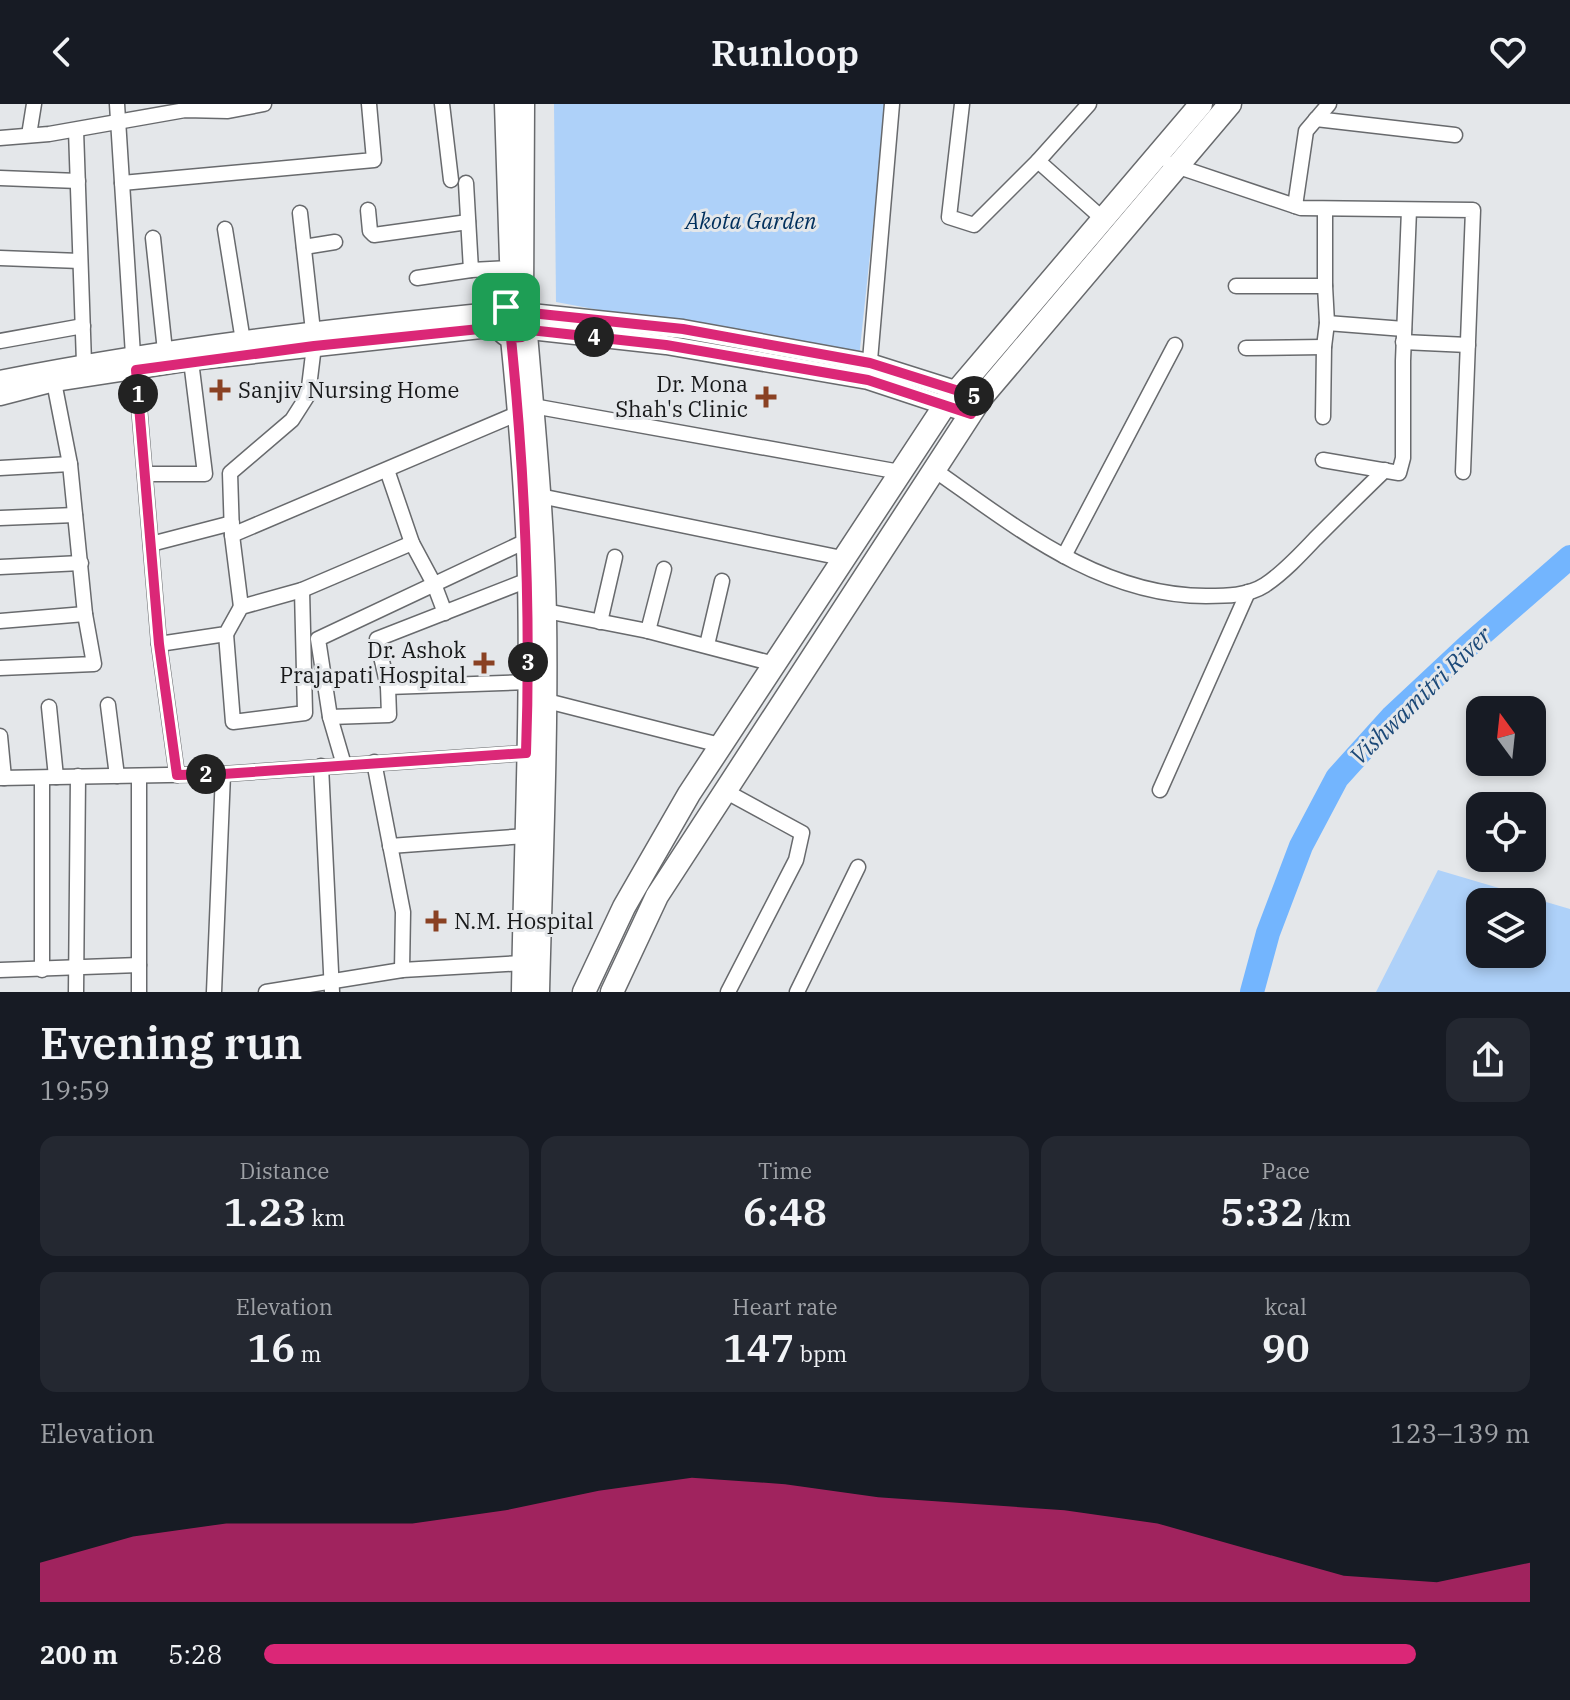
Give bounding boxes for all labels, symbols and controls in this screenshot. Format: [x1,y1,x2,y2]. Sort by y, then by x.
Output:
text: Runloop [711,29,859,76]
icon: back [40,30,84,74]
icon: heart [1486,30,1530,74]
park label: Akota Garden [683,206,817,235]
pin [472,273,540,341]
icon: arrive [484,285,528,329]
pin: 4 [574,317,614,357]
text: 4 [587,322,601,351]
place label: Dr. Mona Shah's Clinic [615,369,748,423]
pin: 1 [118,374,158,414]
place label: Sanjiv Nursing Home [238,375,459,404]
pin: 5 [954,376,994,416]
text: 1 [131,379,145,408]
marker: Sanjiv Nursing Home [209,379,231,401]
text: 5 [967,381,981,410]
marker: Dr. Mona Shah's Clinic [755,386,777,408]
water label: Vishwamitri River [1342,618,1499,771]
place label: Dr. Ashok Prajapati Hospital [279,635,466,689]
pin: 3 [508,642,548,682]
text: 3 [521,647,535,676]
marker: Dr. Ashok Prajapati Hospital [473,652,495,674]
north arrow [1466,696,1546,776]
map controls [1466,696,1546,968]
pin: 2 [186,754,226,794]
text: 2 [199,759,213,788]
button: locate [1466,792,1546,872]
button: layers [1466,888,1546,968]
place label: N.M. Hospital [454,906,594,935]
marker: N.M. Hospital [425,910,447,932]
text: Evening run [40,1014,303,1071]
button: share [1446,1018,1530,1102]
text: 19:59 [40,1073,110,1107]
text: Distance [239,1156,329,1185]
text: Time [758,1156,812,1185]
text: Pace [1261,1156,1310,1185]
text: 1.23 [223,1185,306,1237]
text: 6:48 [743,1185,827,1237]
text: 5:32 [1220,1185,1304,1237]
text: km [306,1203,345,1232]
text: /km [1304,1203,1351,1232]
text: Elevation [236,1292,333,1321]
text: Heart rate [732,1292,838,1321]
text: kcal [1264,1292,1307,1321]
text: 16 [247,1321,295,1373]
text: 147 [723,1321,795,1373]
text: 90 [1262,1321,1310,1373]
text: m [295,1339,321,1368]
text: bpm [795,1339,847,1368]
text: Elevation [40,1416,155,1450]
text: 123–139 m [1390,1416,1530,1450]
text: 200 m [40,1637,118,1671]
text: 5:28 [168,1637,222,1671]

